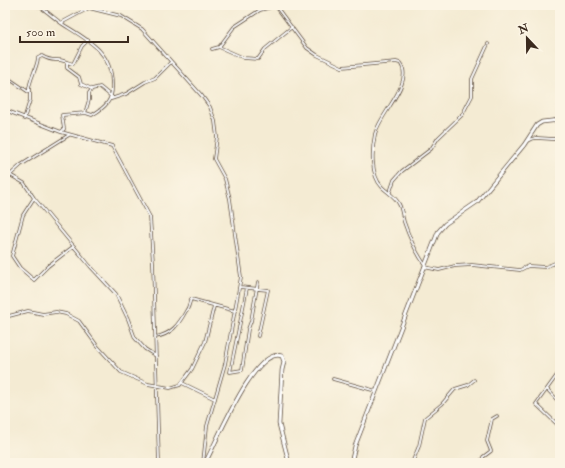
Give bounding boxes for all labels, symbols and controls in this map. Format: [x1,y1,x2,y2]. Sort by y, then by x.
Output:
scale bar [20,18,128,44]
north arrow [507,18,547,58]
text: N [516,21,532,37]
text: 500 m [26,25,56,40]

